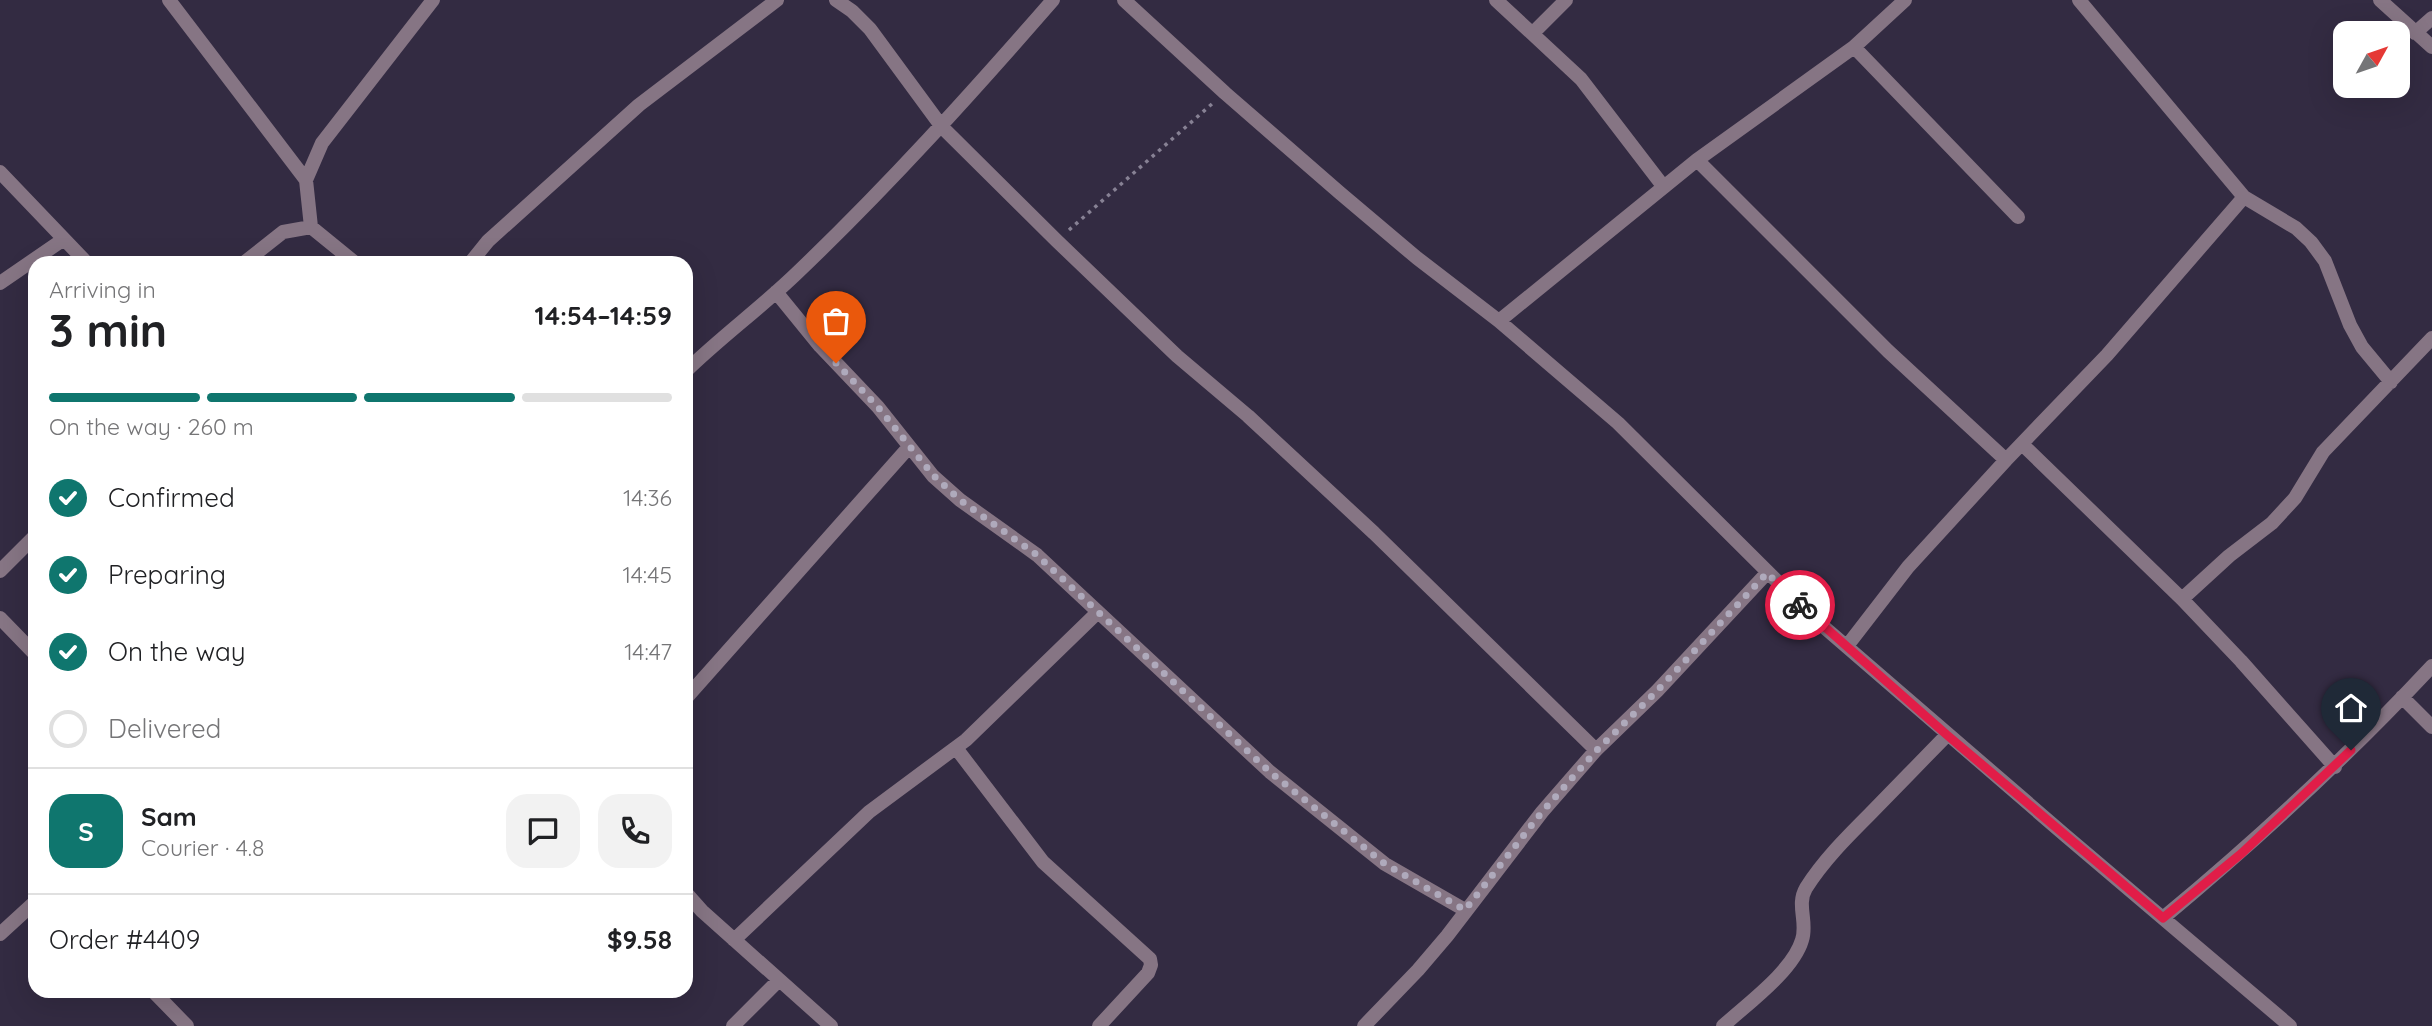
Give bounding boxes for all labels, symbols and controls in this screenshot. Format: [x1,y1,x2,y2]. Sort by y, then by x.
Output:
north arrow [2333,21,2410,98]
map controls [2333,21,2410,98]
text: Arriving in [49,275,156,304]
pin [806,291,866,363]
text: 14:54–14:59 [535,299,672,332]
text: 3 min [49,301,167,359]
icon: bag [817,302,855,340]
text: On the way · 260 m [49,412,254,441]
icon: check [49,479,87,517]
text: Confirmed [108,481,235,514]
text: 14:36 [623,483,672,512]
icon: check [49,556,87,594]
text: Preparing [108,558,226,591]
text: 14:45 [623,560,672,589]
courier [1765,570,1835,640]
icon: bike [1781,586,1819,624]
icon: check [49,633,87,671]
text: On the way [108,635,246,668]
text: 14:47 [624,637,672,666]
pin [2321,678,2381,750]
icon: home [2332,689,2370,727]
text: Delivered [108,712,221,745]
button: chat [506,794,580,868]
button: phone [598,794,672,868]
text: Sam [141,800,197,833]
text: S [78,815,94,848]
text: Courier · 4.8 [141,833,264,862]
text: Order #4409 [49,923,200,956]
text: $9.58 [607,923,672,956]

